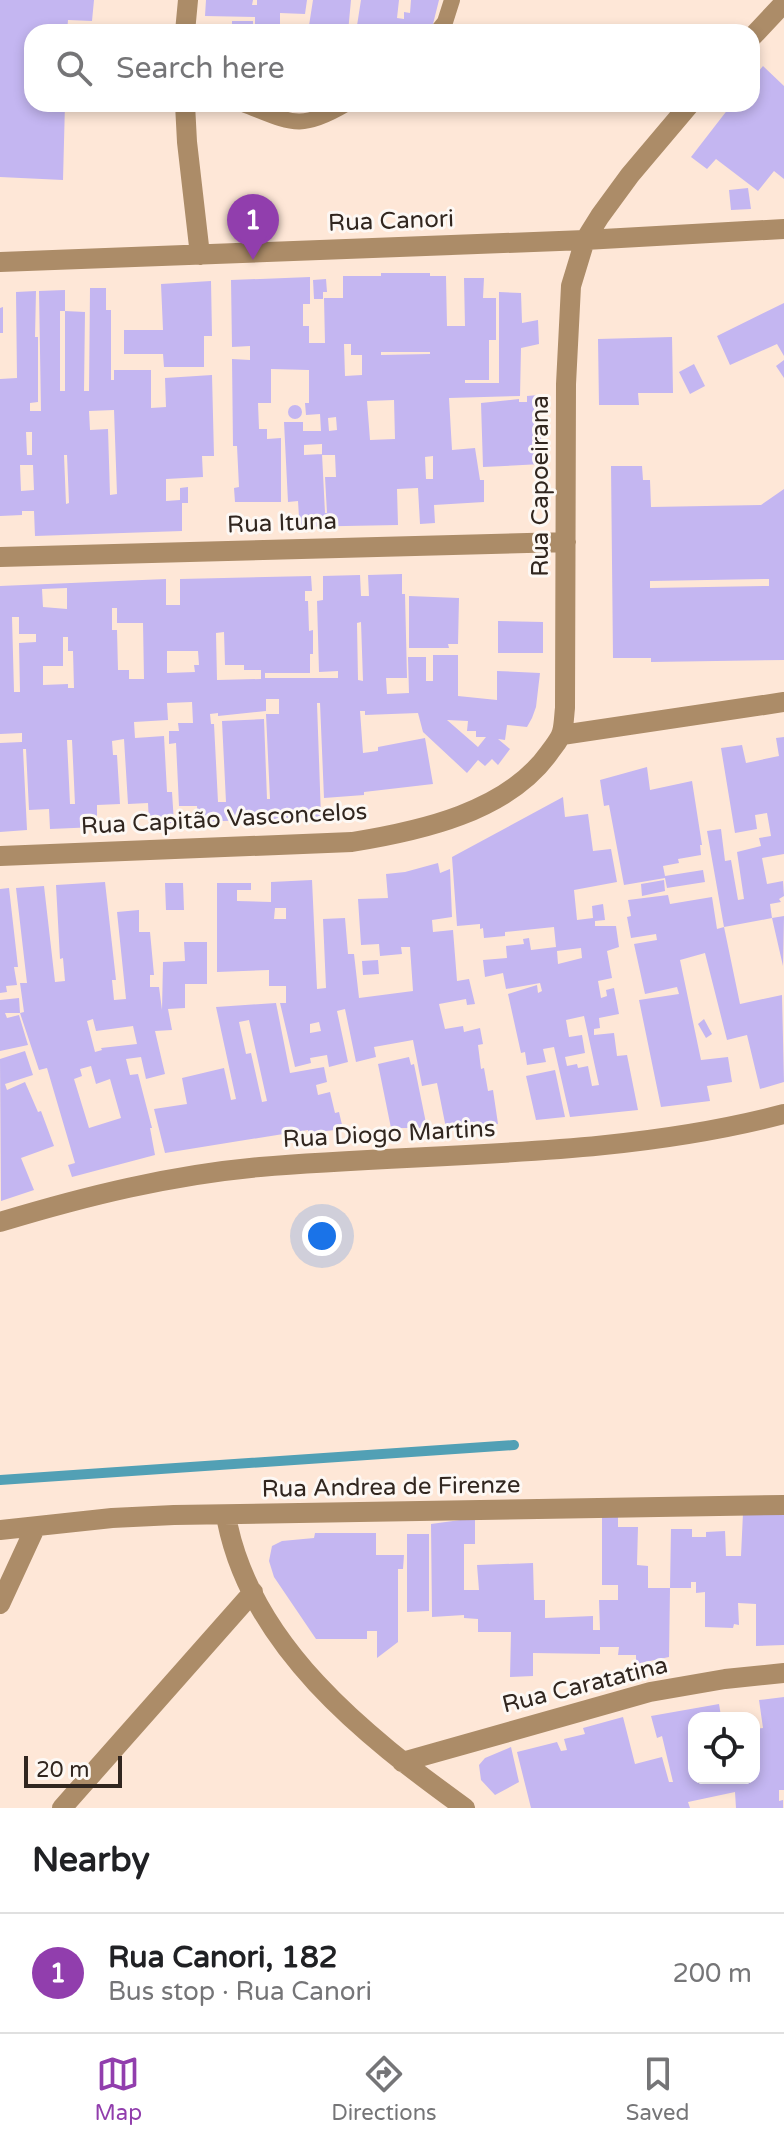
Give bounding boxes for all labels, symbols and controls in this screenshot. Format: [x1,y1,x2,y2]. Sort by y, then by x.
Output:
search box [24,24,760,112]
icon: search [52,46,96,90]
text: Search here [116,50,285,87]
pin: 1 [227,194,279,260]
street label: Rua Canori [328,204,454,238]
street label: Rua Capoeirana [526,395,555,577]
street label: Rua Ituna [227,507,337,539]
street label: Rua Capitão Vasconcelos [80,797,368,841]
street label: Rua Diogo Martins [282,1114,496,1154]
your location [302,1216,342,1256]
street label: Rua Andrea de Firenze [261,1470,521,1504]
street label: Rua Caratatina [499,1650,671,1720]
map controls [688,1712,760,1784]
button: locate [688,1712,760,1784]
scale bar [24,1752,122,1788]
text: 20 m [36,1757,90,1783]
text: Nearby [32,1840,150,1881]
text: Rua Canori, 182 [108,1939,338,1976]
text: 1 [50,1958,66,1989]
text: 200 m [672,1958,752,1989]
text: Bus stop · Rua Canori [108,1976,372,2007]
tab: Map [95,2052,142,2126]
tab: Directions [331,2052,437,2126]
tab: Saved [626,2052,689,2126]

